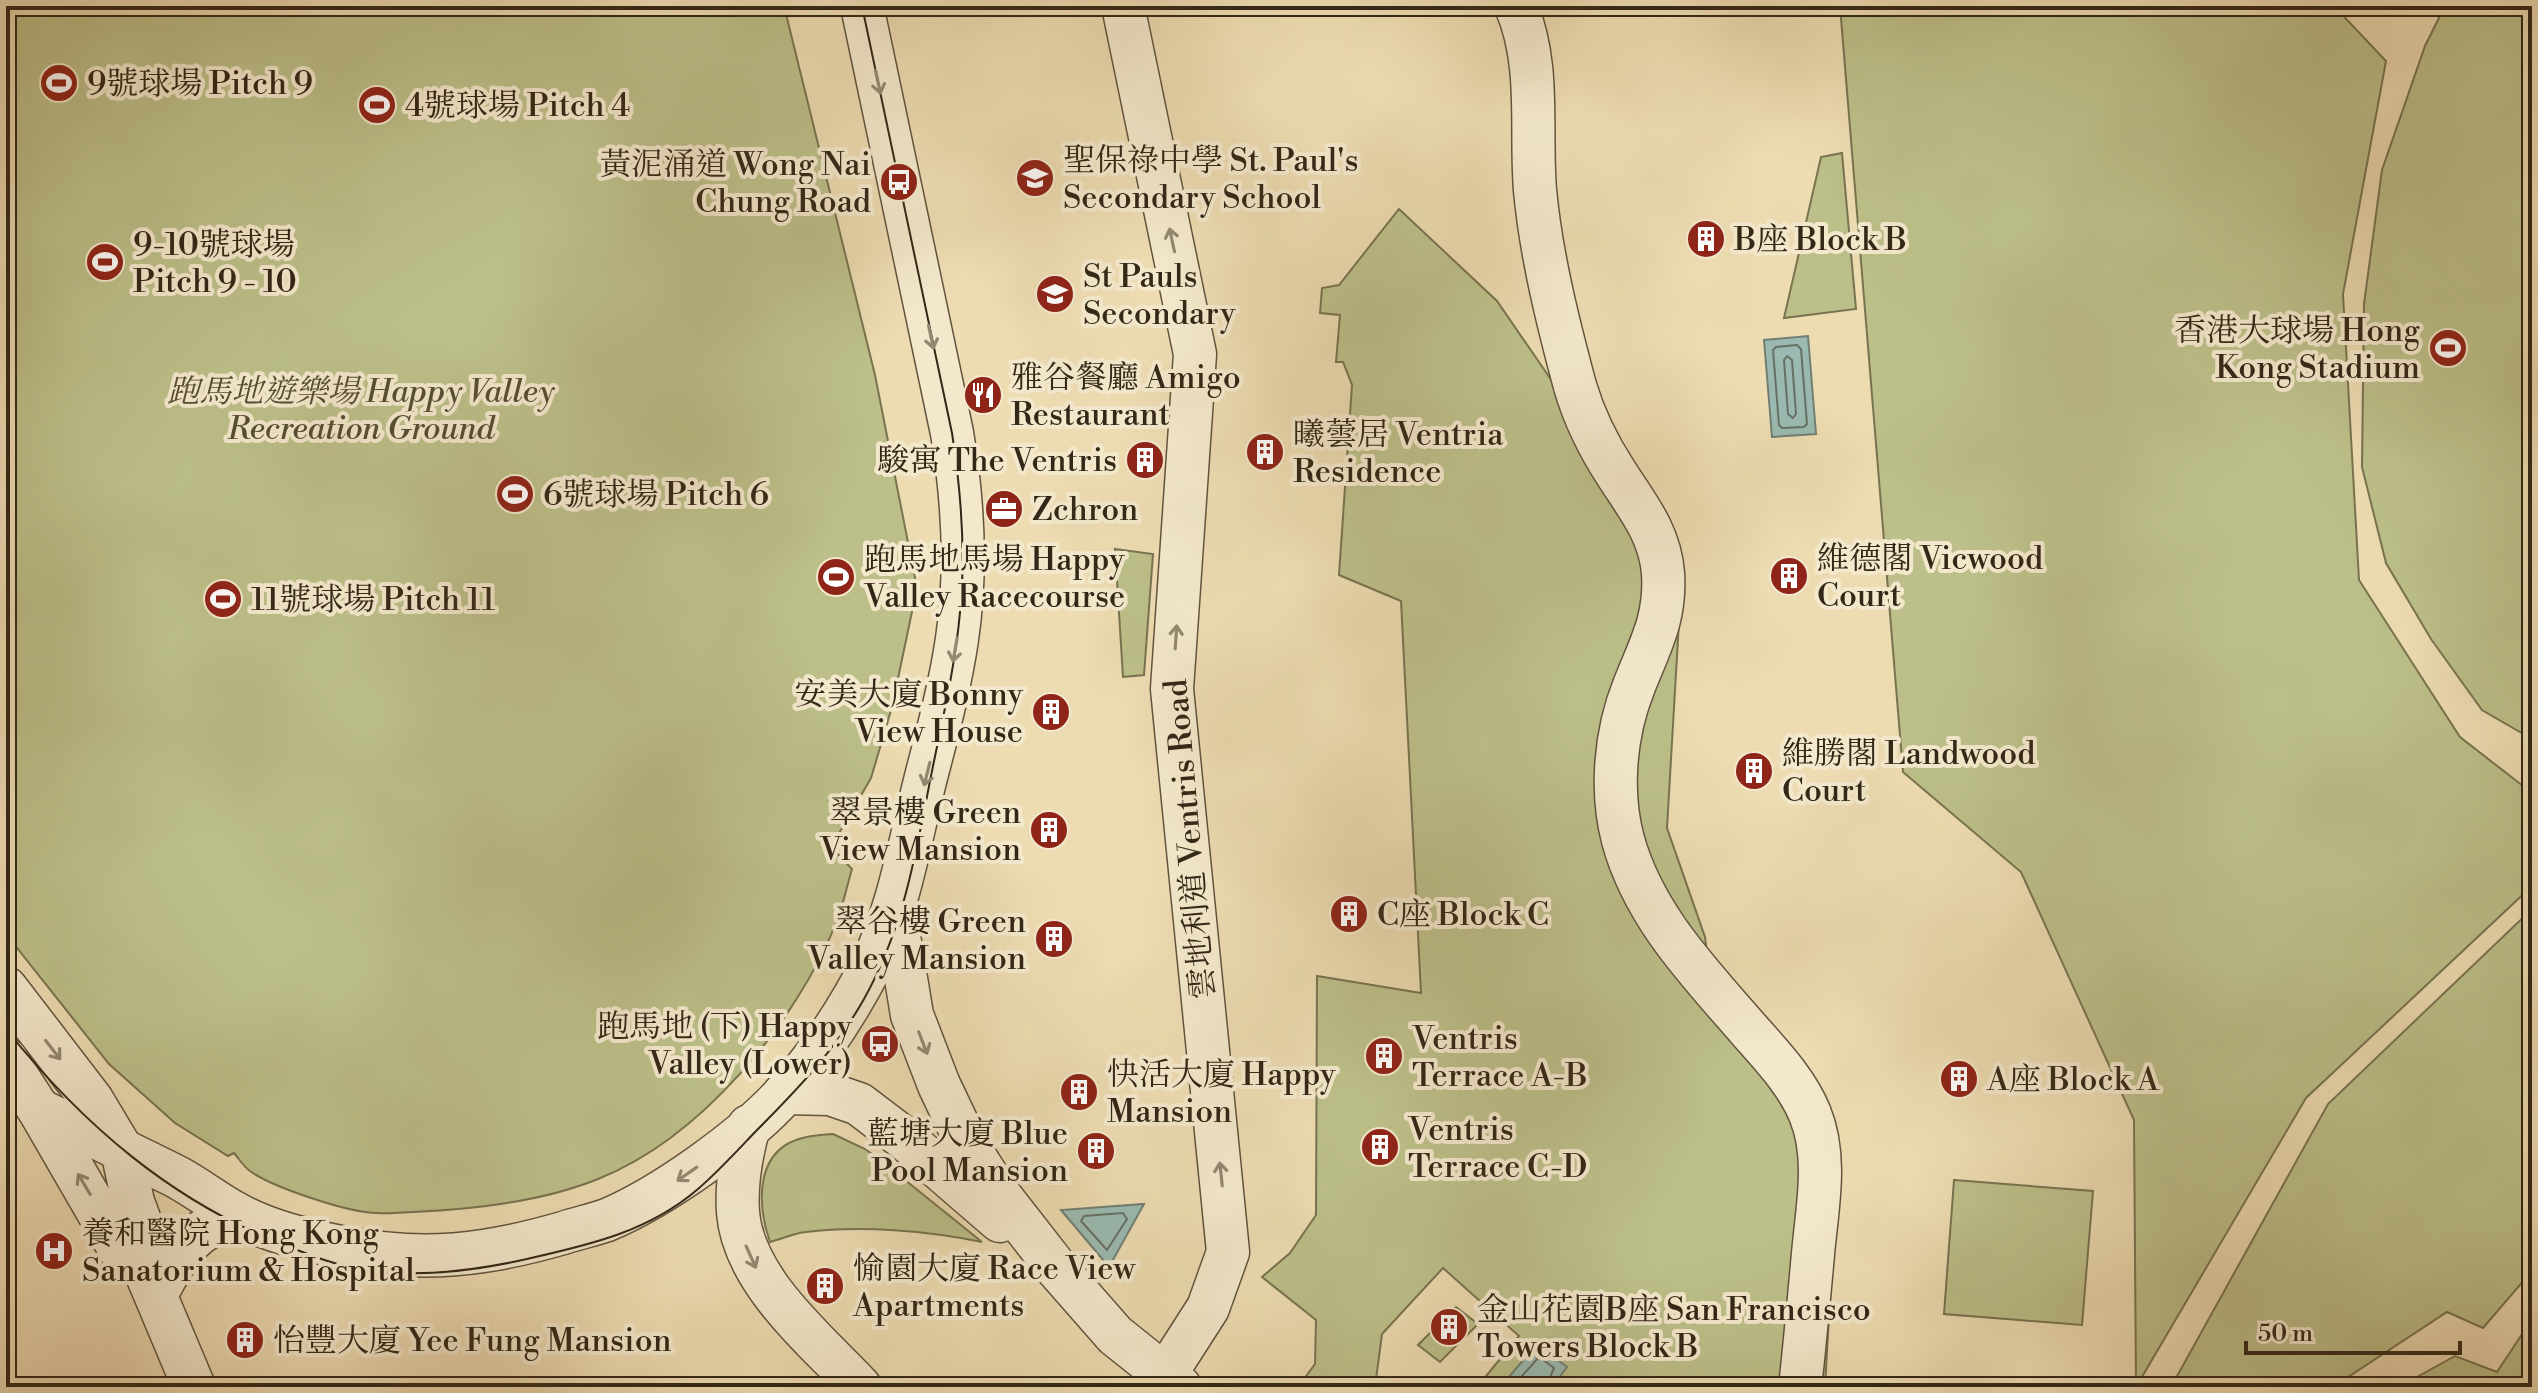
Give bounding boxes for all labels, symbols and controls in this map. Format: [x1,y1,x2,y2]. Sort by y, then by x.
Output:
sports icon: 9號球場 Pitch 9 [38,62,80,104]
place label: 9號球場 Pitch 9 [87,64,313,104]
one-way arrow [871,69,886,95]
sports icon: 4號球場 Pitch 4 [356,84,398,126]
place label: 4號球場 Pitch 4 [405,86,630,126]
place label: 聖保祿中學 St. Paul's Secondary School [1063,141,1358,218]
place label: 黃泥涌道 Wong Nai Chung Road [599,145,871,222]
school or university icon: 聖保祿中學 St. Paul's Secondary School [1014,157,1056,199]
bus stop icon: 黃泥涌道 Wong Nai Chung Road [878,161,920,203]
building icon: B座 Block B [1685,218,1727,260]
place label: B座 Block B [1733,220,1907,260]
place label: 9-10號球場 Pitch 9 - 10 [133,225,297,302]
one-way arrow [1164,228,1179,253]
sports icon: 9-10號球場 Pitch 9 - 10 [84,241,126,283]
place label: St Pauls Secondary [1083,257,1236,334]
school or university icon: St Pauls Secondary [1034,273,1076,315]
place label: 香港大球場 Hong Kong Stadium [2174,311,2420,388]
one-way arrow [924,324,939,349]
sports icon: 香港大球場 Hong Kong Stadium [2427,327,2469,369]
place label: 雅谷餐廳 Amigo Restaurant [1011,358,1241,435]
park label: 跑馬地遊樂場 Happy Valley Recreation Ground [167,372,556,449]
restaurant icon: 雅谷餐廳 Amigo Restaurant [962,374,1004,416]
place label: 曦蕓居 Ventria Residence [1293,415,1504,492]
building icon: 曦蕓居 Ventria Residence [1244,431,1286,473]
building icon: 駿寓 The Ventris [1124,439,1166,481]
place label: 駿寓 The Ventris [877,441,1117,481]
sports icon: 6號球場 Pitch 6 [494,473,536,515]
place label: 6號球場 Pitch 6 [543,475,769,515]
office icon: Zchron [983,488,1025,530]
place label: Zchron [1032,490,1138,530]
place label: 維德閣 Vicwood Court [1817,539,2043,616]
place label: 跑馬地馬場 Happy Valley Racecourse [863,540,1125,617]
building icon: 維德閣 Vicwood Court [1768,555,1810,597]
sports icon: 跑馬地馬場 Happy Valley Racecourse [815,556,857,598]
sports icon: 11號球場 Pitch 11 [202,578,244,620]
place label: 11號球場 Pitch 11 [251,580,496,620]
one-way arrow [1169,624,1184,651]
one-way arrow [947,636,962,662]
place label: 安美大廈 Bonny View House [794,675,1023,752]
street label: 雲地利道 Ventris Road [1156,677,1224,1001]
building icon: 安美大廈 Bonny View House [1030,691,1072,733]
place label: 維勝閣 Landwood Court [1782,734,2035,811]
building icon: 維勝閣 Landwood Court [1733,750,1775,792]
one-way arrow [918,761,933,787]
place label: 翠景樓 Green View Mansion [818,793,1021,870]
building icon: 翠景樓 Green View Mansion [1028,809,1070,851]
building icon: C座 Block C [1328,893,1370,935]
place label: C座 Block C [1377,895,1549,935]
place label: 翠谷樓 Green Valley Mansion [806,902,1026,979]
building icon: 翠谷樓 Green Valley Mansion [1033,918,1075,960]
place label: 跑馬地 (下) Happy Valley (Lower) [597,1007,852,1084]
place label: Ventris Terrace A-B [1411,1019,1588,1096]
bus stop icon: 跑馬地 (下) Happy Valley (Lower) [859,1023,901,1065]
one-way arrow [917,1030,931,1055]
building icon: Ventris Terrace A-B [1363,1035,1405,1077]
one-way arrow [45,1039,62,1060]
place label: 快活大廈 Happy Mansion [1107,1055,1336,1132]
building icon: A座 Block A [1938,1058,1980,1100]
place label: A座 Block A [1986,1060,2160,1100]
building icon: 快活大廈 Happy Mansion [1058,1071,1100,1113]
place label: Ventris Terrace C-D [1407,1110,1587,1187]
place label: 藍塘大廈 Blue Pool Mansion [867,1114,1068,1191]
building icon: Ventris Terrace C-D [1359,1126,1401,1168]
building icon: 藍塘大廈 Blue Pool Mansion [1075,1130,1117,1172]
one-way arrow [1213,1162,1228,1188]
one-way arrow [676,1166,698,1182]
one-way arrow [76,1173,92,1196]
place label: 養和醫院 Hong Kong Sanatorium & Hospital [82,1214,415,1291]
hospital icon: 養和醫院 Hong Kong Sanatorium & Hospital [33,1230,75,1272]
one-way arrow [745,1244,760,1269]
place label: 愉園大廈 Race View Apartments [852,1249,1136,1326]
building icon: 愉園大廈 Race View Apartments [804,1265,846,1307]
place label: 金山花園B座 San Francisco Towers Block B [1477,1290,1871,1367]
scale bar [2246,1305,2460,1355]
building icon: 金山花園B座 San Francisco Towers Block B [1428,1306,1470,1348]
building icon: 怡豐大廈 Yee Fung Mansion [224,1319,266,1361]
text: 50 m [2258,1319,2313,1349]
place label: 怡豐大廈 Yee Fung Mansion [273,1321,672,1361]

